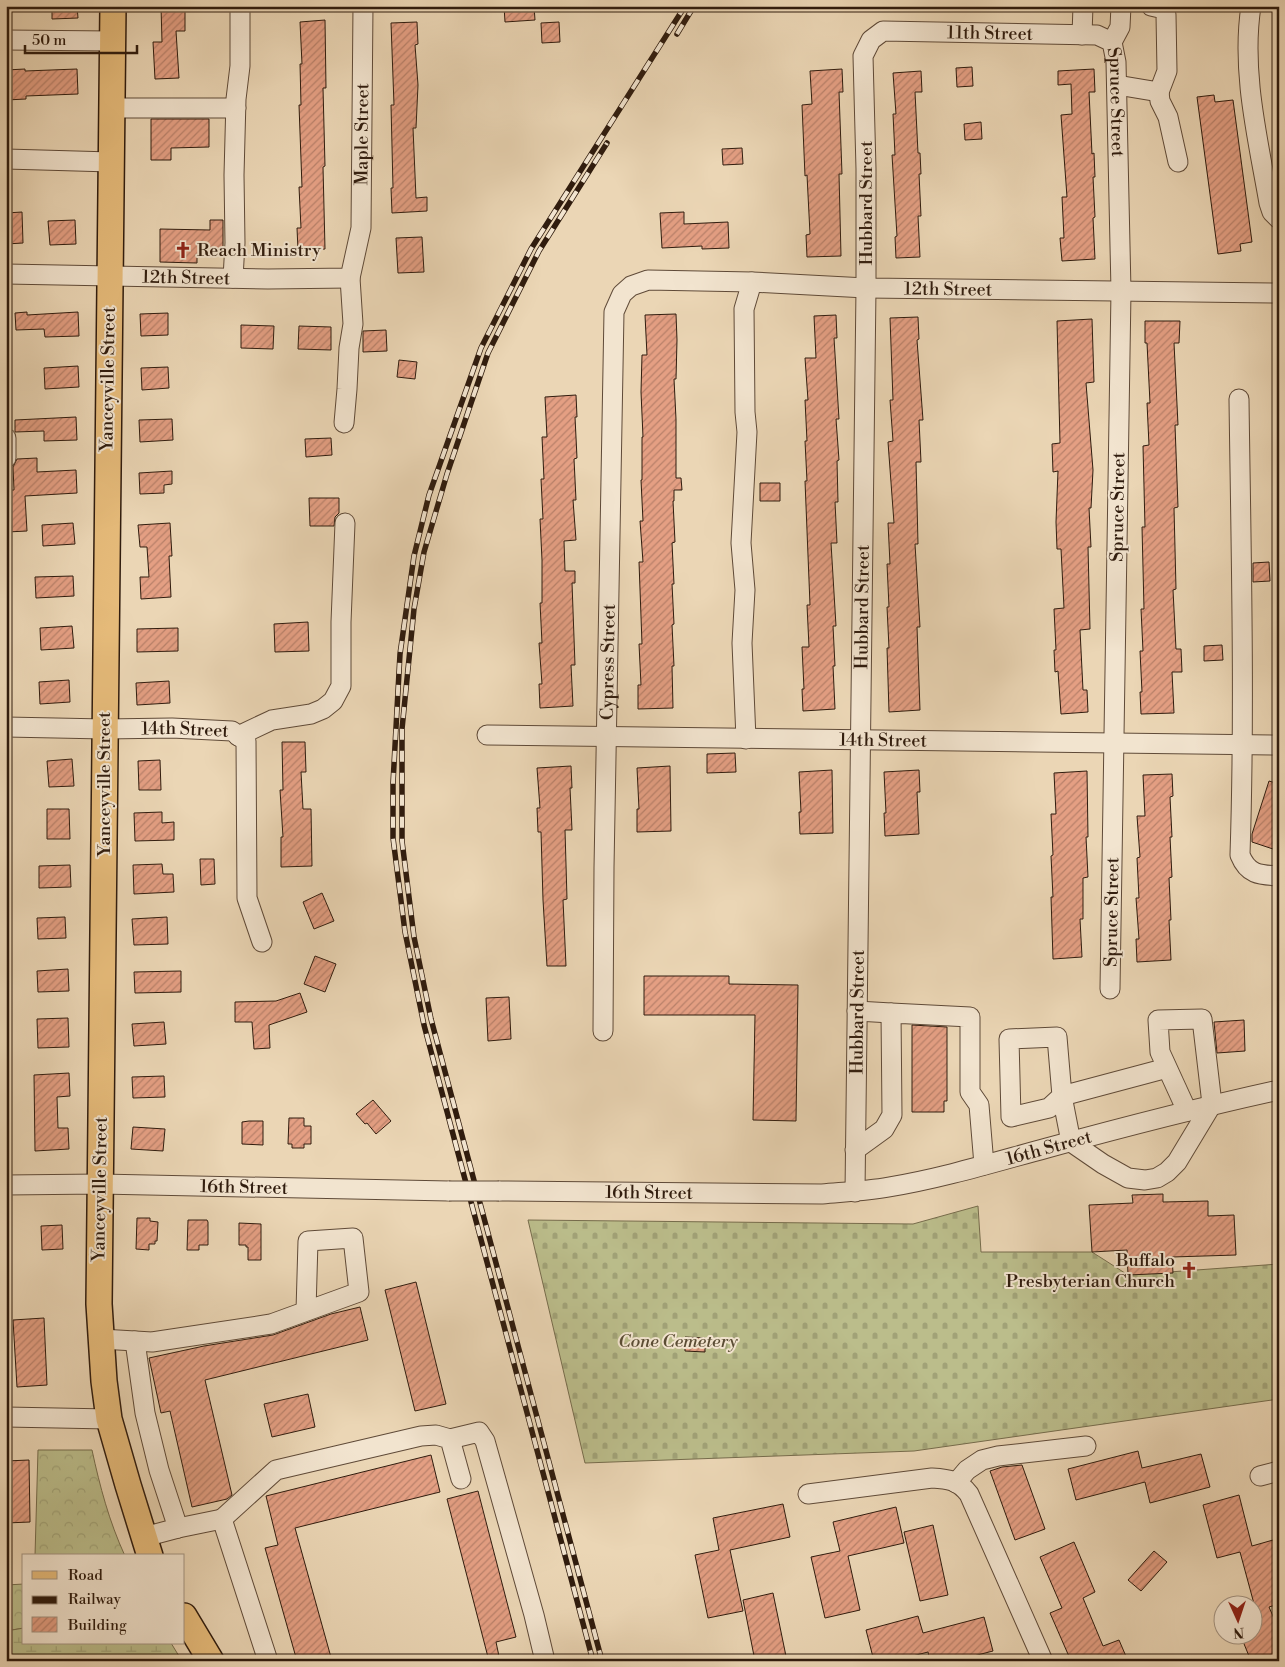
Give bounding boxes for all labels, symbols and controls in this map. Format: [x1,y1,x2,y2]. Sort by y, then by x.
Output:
street label: 11th Street [947,21,1034,45]
scale bar [25,22,138,54]
text: 50 m [32,31,66,50]
street label: Spruce Street [1102,45,1130,158]
street label: Maple Street [350,82,374,186]
street label: Hubbard Street [855,140,878,265]
place label: Reach Ministry [197,239,321,262]
church icon: Reach Ministry [173,240,193,260]
street label: 12th Street [142,265,231,290]
street label: 12th Street [904,277,993,301]
street label: Yanceyville Street [95,306,121,453]
street label: Spruce Street [1106,451,1130,562]
street label: Hubbard Street [850,544,874,670]
street label: Cypress Street [595,603,620,720]
street label: Yanceyville Street [93,711,116,857]
street label: 14th Street [141,716,230,742]
street label: 14th Street [839,728,928,752]
street label: Spruce Street [1100,856,1124,967]
street label: Hubbard Street [845,949,869,1075]
street label: Yanceyville Street [87,1116,113,1263]
street label: 16th Street [1003,1125,1095,1170]
street label: 16th Street [200,1175,289,1199]
street label: 16th Street [605,1180,694,1204]
place label: Buffalo Presbyterian Church [1006,1249,1175,1293]
church icon: Buffalo Presbyterian Church [1179,1260,1199,1280]
park label: Cone Cemetery [618,1330,738,1353]
legend [22,1554,185,1644]
text: Road [68,1566,103,1585]
text: Railway [68,1590,122,1609]
north arrow [1212,1594,1262,1644]
text: Building [67,1616,127,1635]
text: N [1233,1623,1245,1641]

